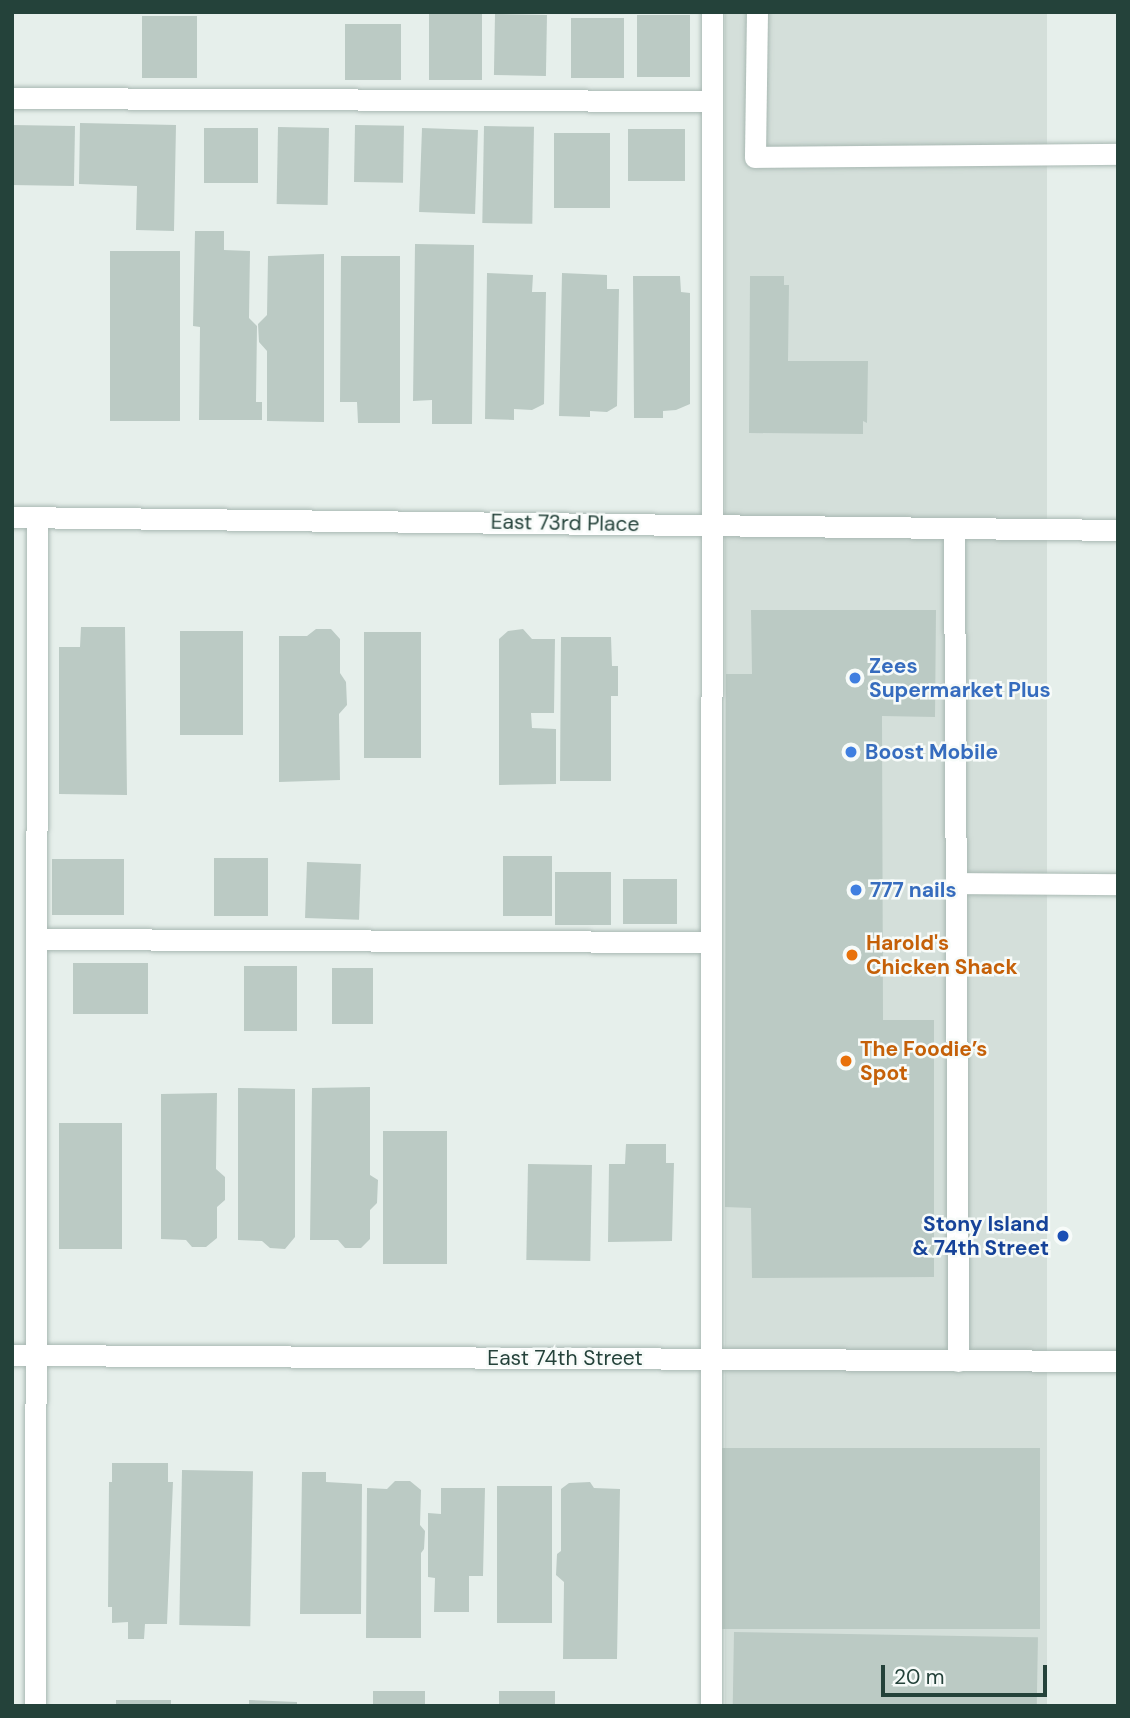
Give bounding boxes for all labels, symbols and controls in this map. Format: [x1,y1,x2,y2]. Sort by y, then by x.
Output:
street label: East 73rd Place [490,509,640,537]
place label: Zees Supermarket Plus [869,653,1051,703]
marker: Zees Supermarket Plus [847,670,863,686]
place label: Boost Mobile [865,739,998,765]
marker: Boost Mobile [843,744,859,760]
place label: 777 nails [870,877,957,903]
marker: 777 nails [848,882,864,898]
place label: Harold's Chicken Shack [866,930,1018,980]
marker: Harold's Chicken Shack [844,947,860,963]
place label: The Foodie’s Spot [860,1036,987,1086]
marker: The Foodie’s Spot [838,1053,854,1069]
place label: Stony Island & 74th Street [912,1211,1049,1261]
marker: Stony Island & 74th Street [1055,1228,1071,1244]
street label: East 74th Street [487,1345,643,1371]
scale bar [885,1652,1051,1696]
text: 20 m [894,1663,945,1691]

